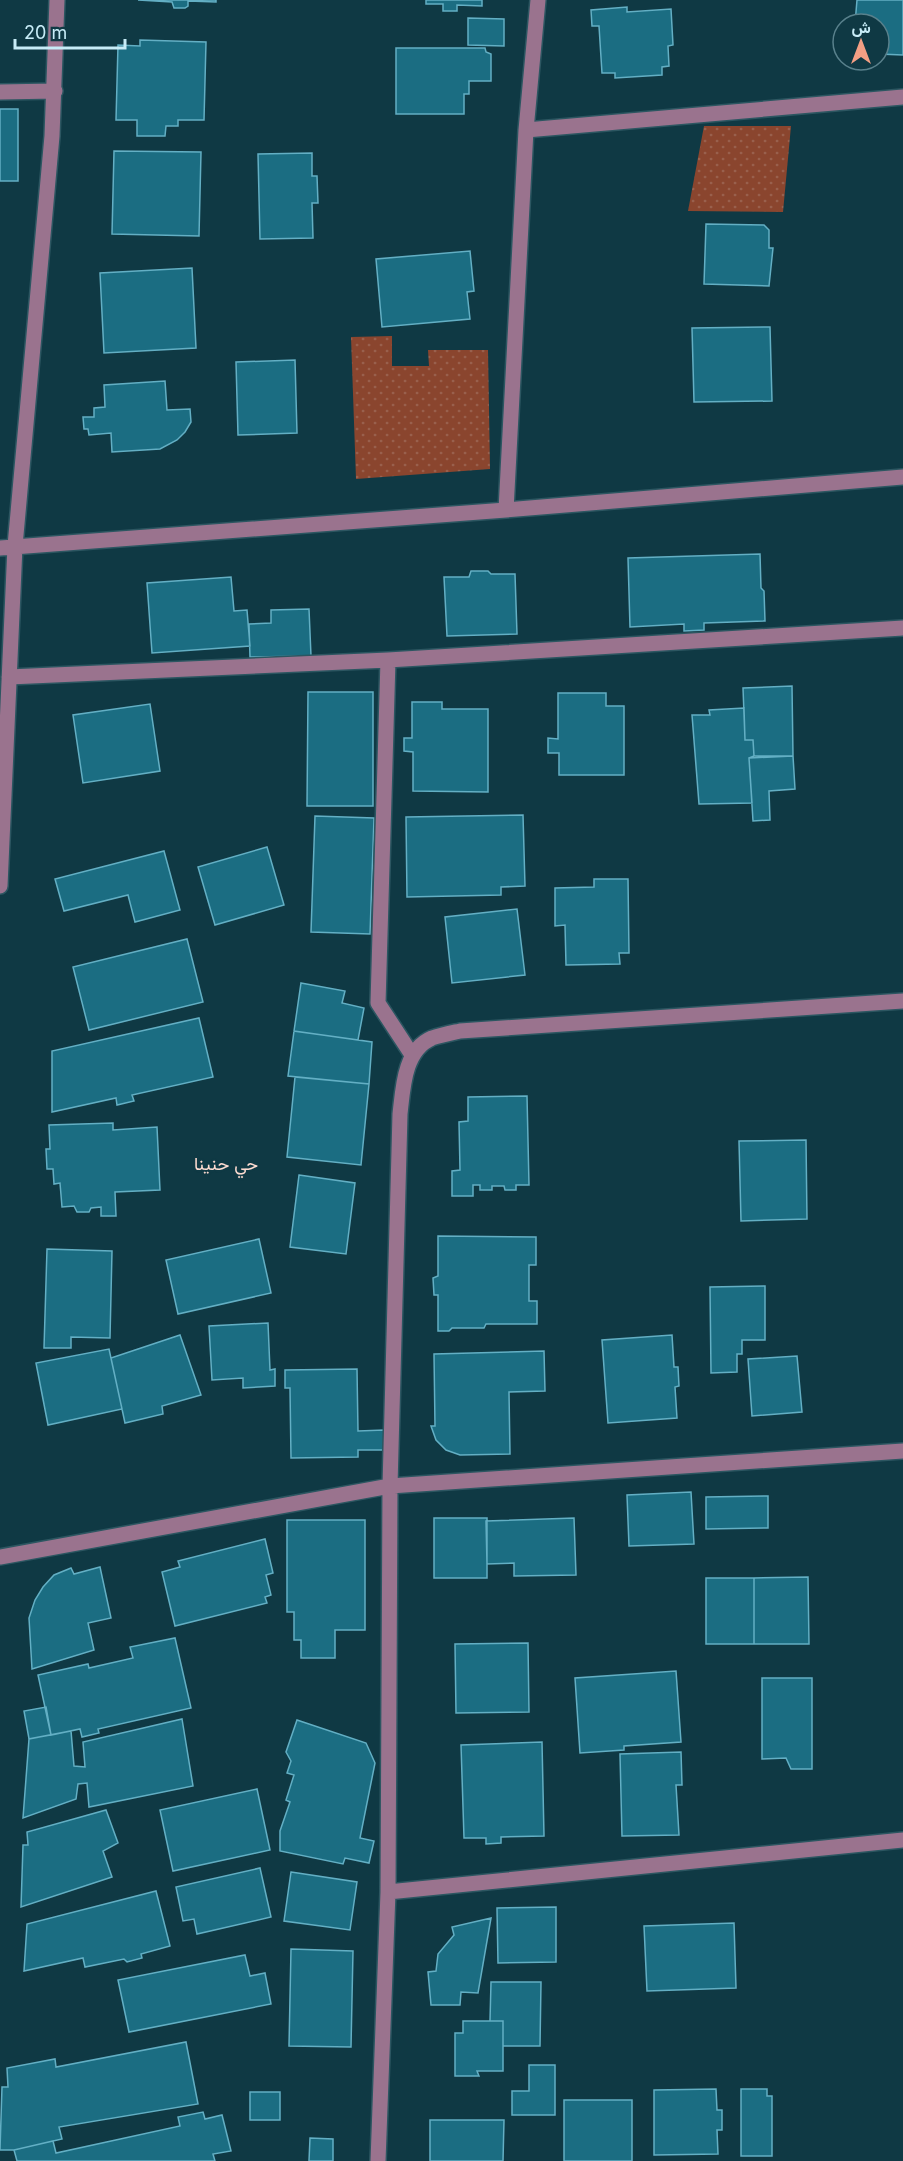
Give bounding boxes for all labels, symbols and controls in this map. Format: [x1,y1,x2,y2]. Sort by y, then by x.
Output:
scale bar [15,12,124,50]
north arrow [831,12,891,72]
text: ش [851,17,871,37]
text: 20 m [24,22,67,43]
district label: حي حنينا [194,1153,258,1179]

